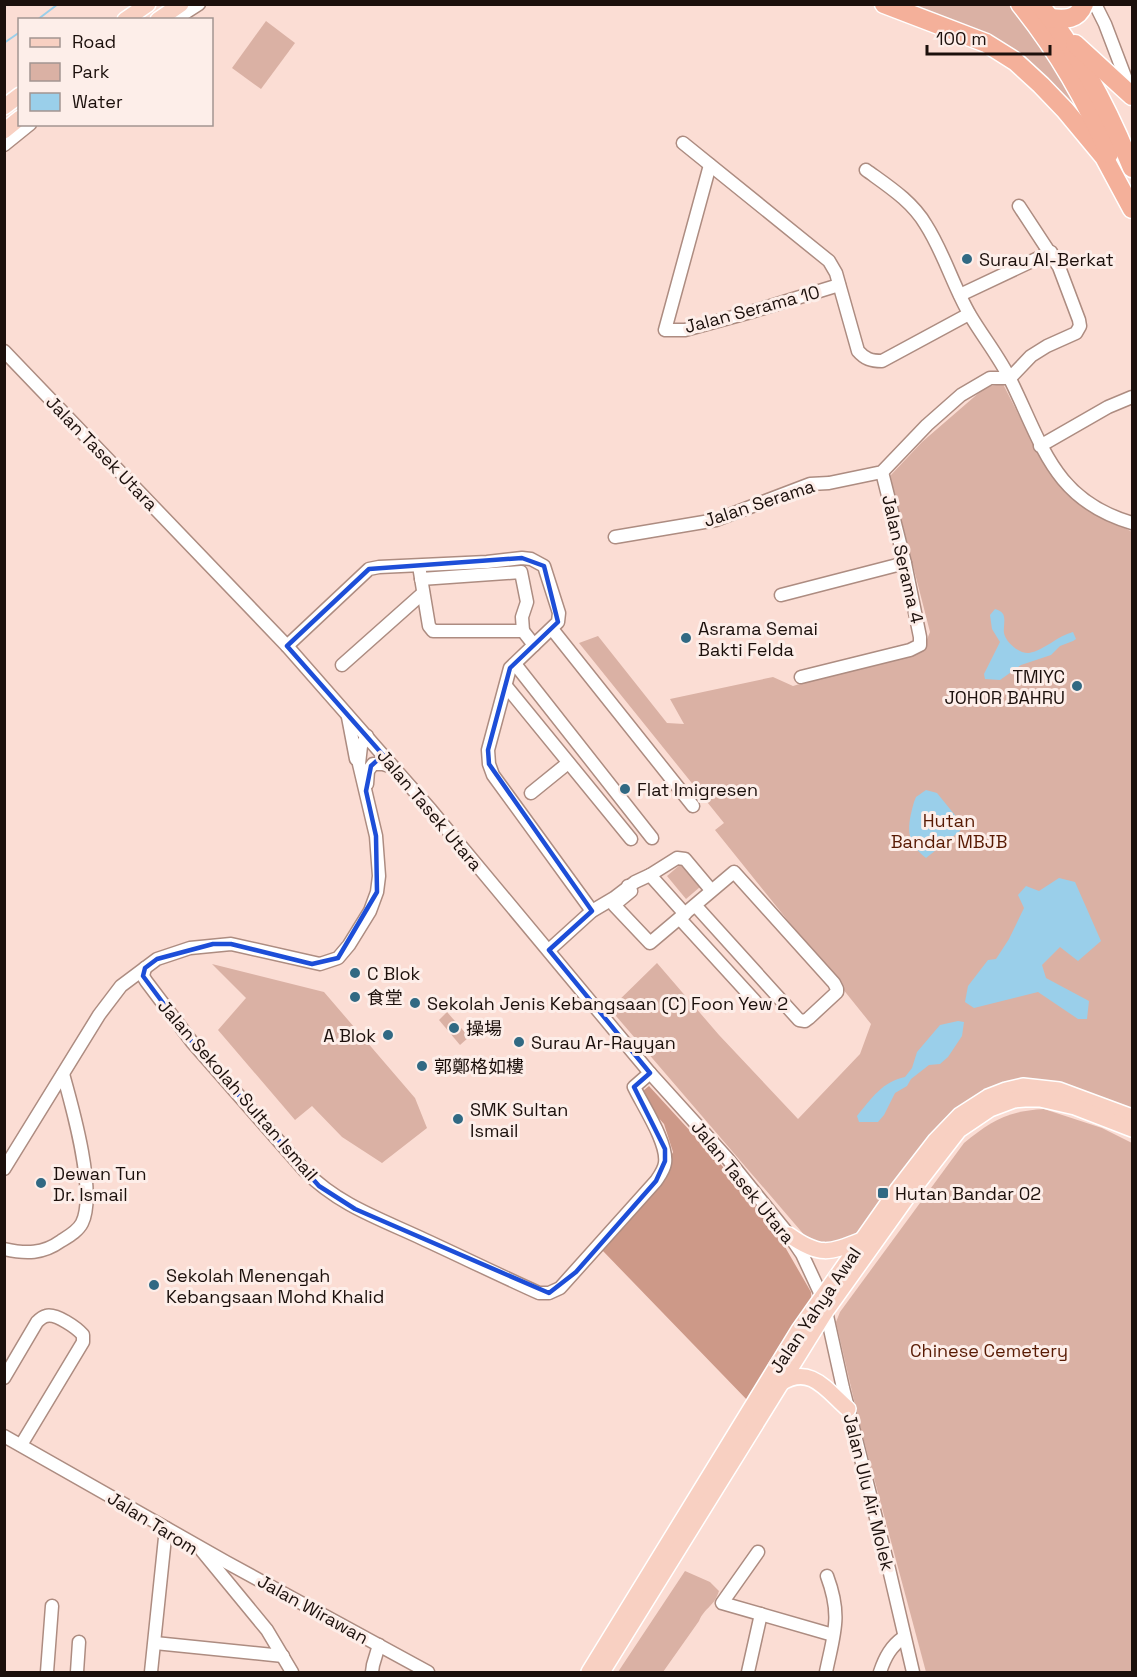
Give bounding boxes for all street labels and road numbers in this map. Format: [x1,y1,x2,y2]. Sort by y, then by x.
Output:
street label: Jalan Serama 10 [682,280,822,338]
street label: Jalan Tasek Utara [41,390,163,516]
street label: Jalan Serama [701,474,817,532]
street label: Jalan Serama 4 [877,492,929,626]
street label: Jalan Tasek Utara [372,745,488,875]
street label: Jalan Sekolah Sultan Ismail [153,995,323,1185]
street label: Jalan Tasek Utara [686,1116,800,1248]
street label: Jalan Yahya Awal [764,1242,866,1378]
street label: Jalan Ulu Air Molek [838,1411,900,1573]
street label: Jalan Tarom [103,1486,203,1560]
street label: Jalan Wirawan [253,1569,373,1649]

